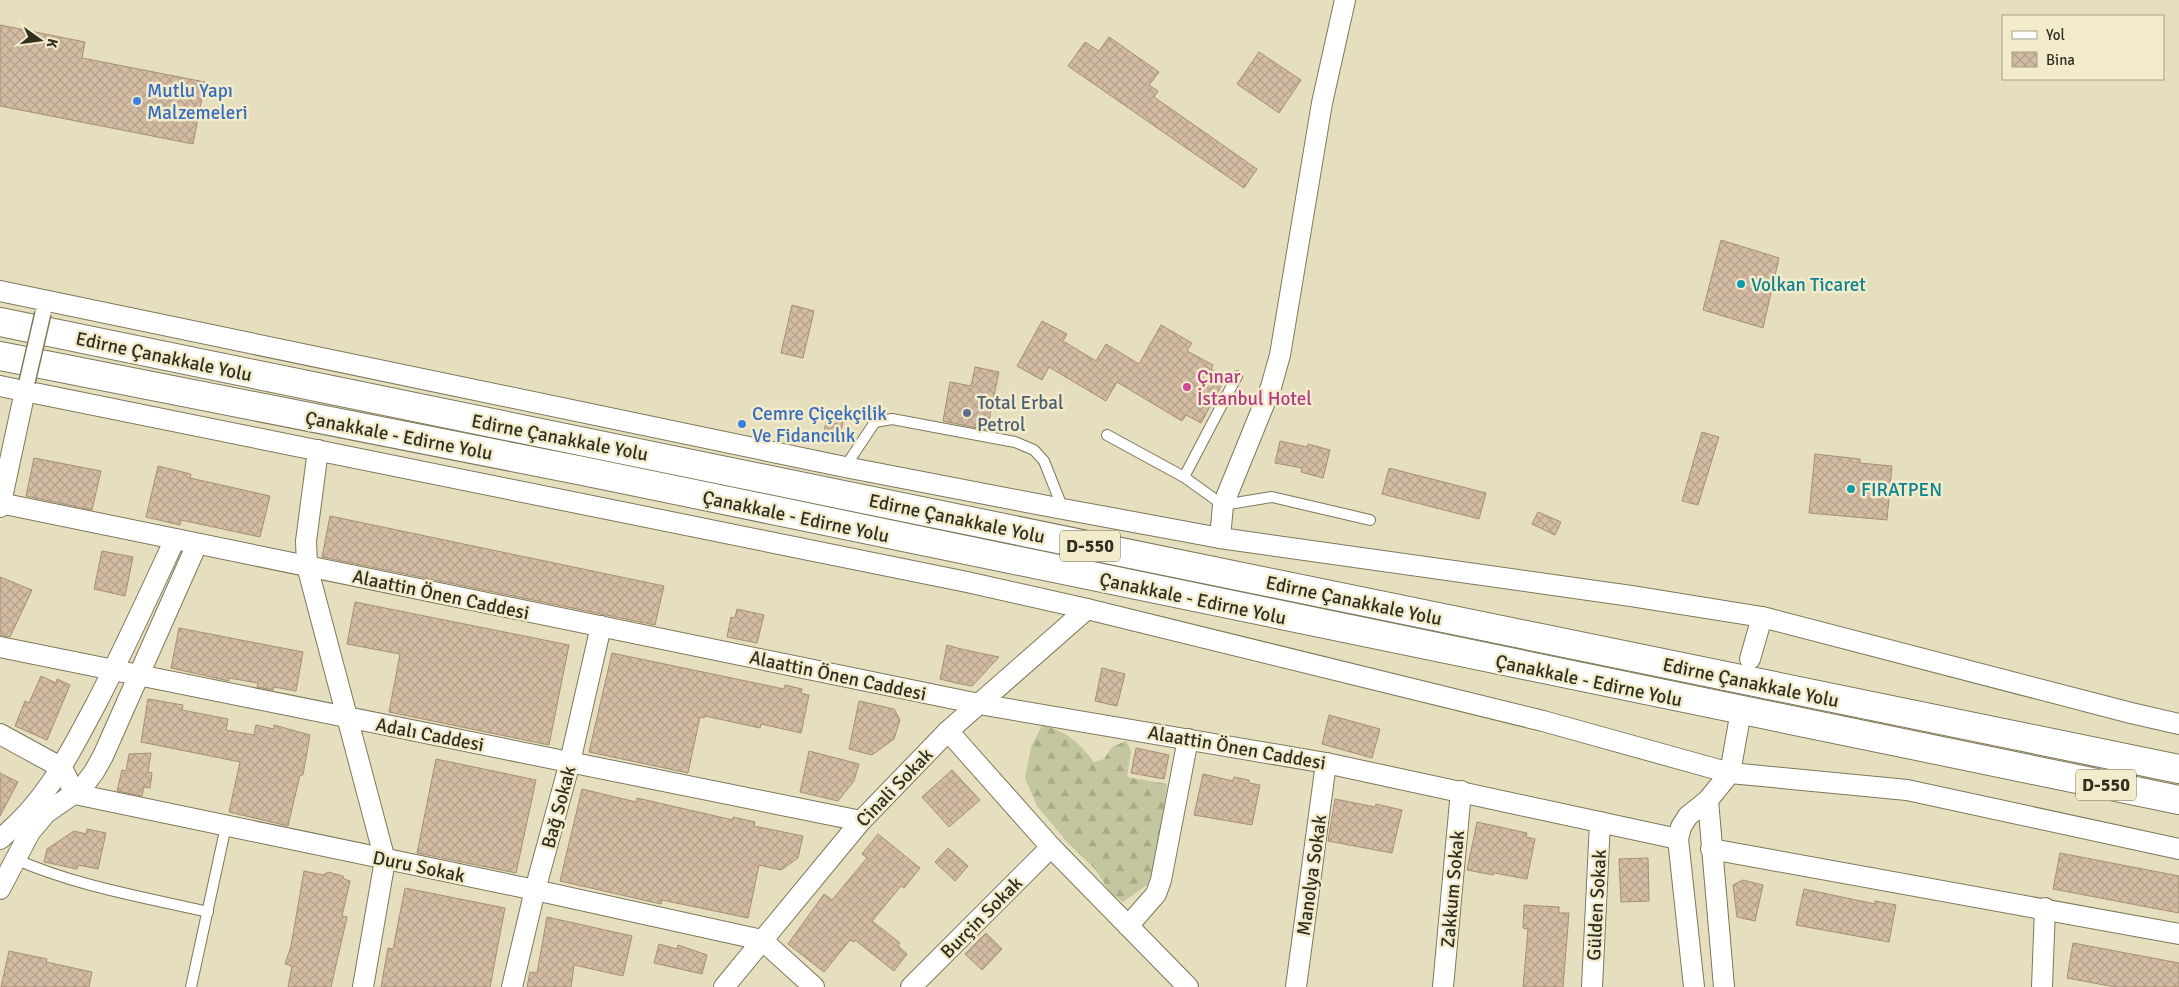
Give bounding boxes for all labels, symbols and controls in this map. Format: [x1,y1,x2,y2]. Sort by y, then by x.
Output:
north arrow [15,15,65,65]
legend [2002,15,2164,80]
text: Yol [2046,26,2065,44]
text: K [43,37,61,50]
text: Bina [2046,51,2075,69]
place label: Mutlu Yapı Malzemeleri [147,79,248,125]
marker: Mutlu Yapı Malzemeleri [131,95,143,107]
place label: Volkan Ticaret [1751,273,1866,297]
marker: Volkan Ticaret [1735,278,1747,290]
street label: Edirne Çanakkale Yolu [73,327,254,387]
place label: Çınar İstanbul Hotel [1197,365,1312,411]
marker: Çınar İstanbul Hotel [1181,381,1193,393]
place label: Total Erbal Petrol [977,391,1064,437]
place label: Cemre Çiçekçilik Ve Fidancılık [752,402,887,448]
street label: Çanakkale - Edirne Yolu [303,406,495,466]
marker: Total Erbal Petrol [961,407,973,419]
street label: Edirne Çanakkale Yolu [469,409,650,467]
marker: Cemre Çiçekçilik Ve Fidancılık [736,418,748,430]
place label: FIRATPEN [1861,478,1942,502]
marker: FIRATPEN [1845,483,1857,495]
street label: Çanakkale - Edirne Yolu [700,485,891,549]
street label: Edirne Çanakkale Yolu [866,489,1047,549]
road number: D-550 [1060,530,1120,562]
street label: Alaattin Önen Caddesi [350,565,531,625]
street label: Çanakkale - Edirne Yolu [1097,567,1288,631]
street label: Edirne Çanakkale Yolu [1263,571,1444,631]
street label: Alaattin Önen Caddesi [747,646,928,706]
street label: Çanakkale - Edirne Yolu [1493,649,1684,713]
street label: Edirne Çanakkale Yolu [1660,653,1841,713]
street label: Adalı Caddesi [373,713,486,757]
street label: Alaattin Önen Caddesi [1146,721,1328,775]
street label: Cinali Sokak [851,743,939,832]
street label: Bağ Sokak [536,763,582,851]
road number: D-550 [2076,770,2136,800]
street label: Manolya Sokak [1292,813,1332,937]
street label: Zakkum Sokak [1436,829,1470,949]
street label: Duru Sokak [371,846,467,889]
street label: Gülden Sokak [1582,848,1612,961]
street label: Burçin Sokak [936,871,1028,964]

